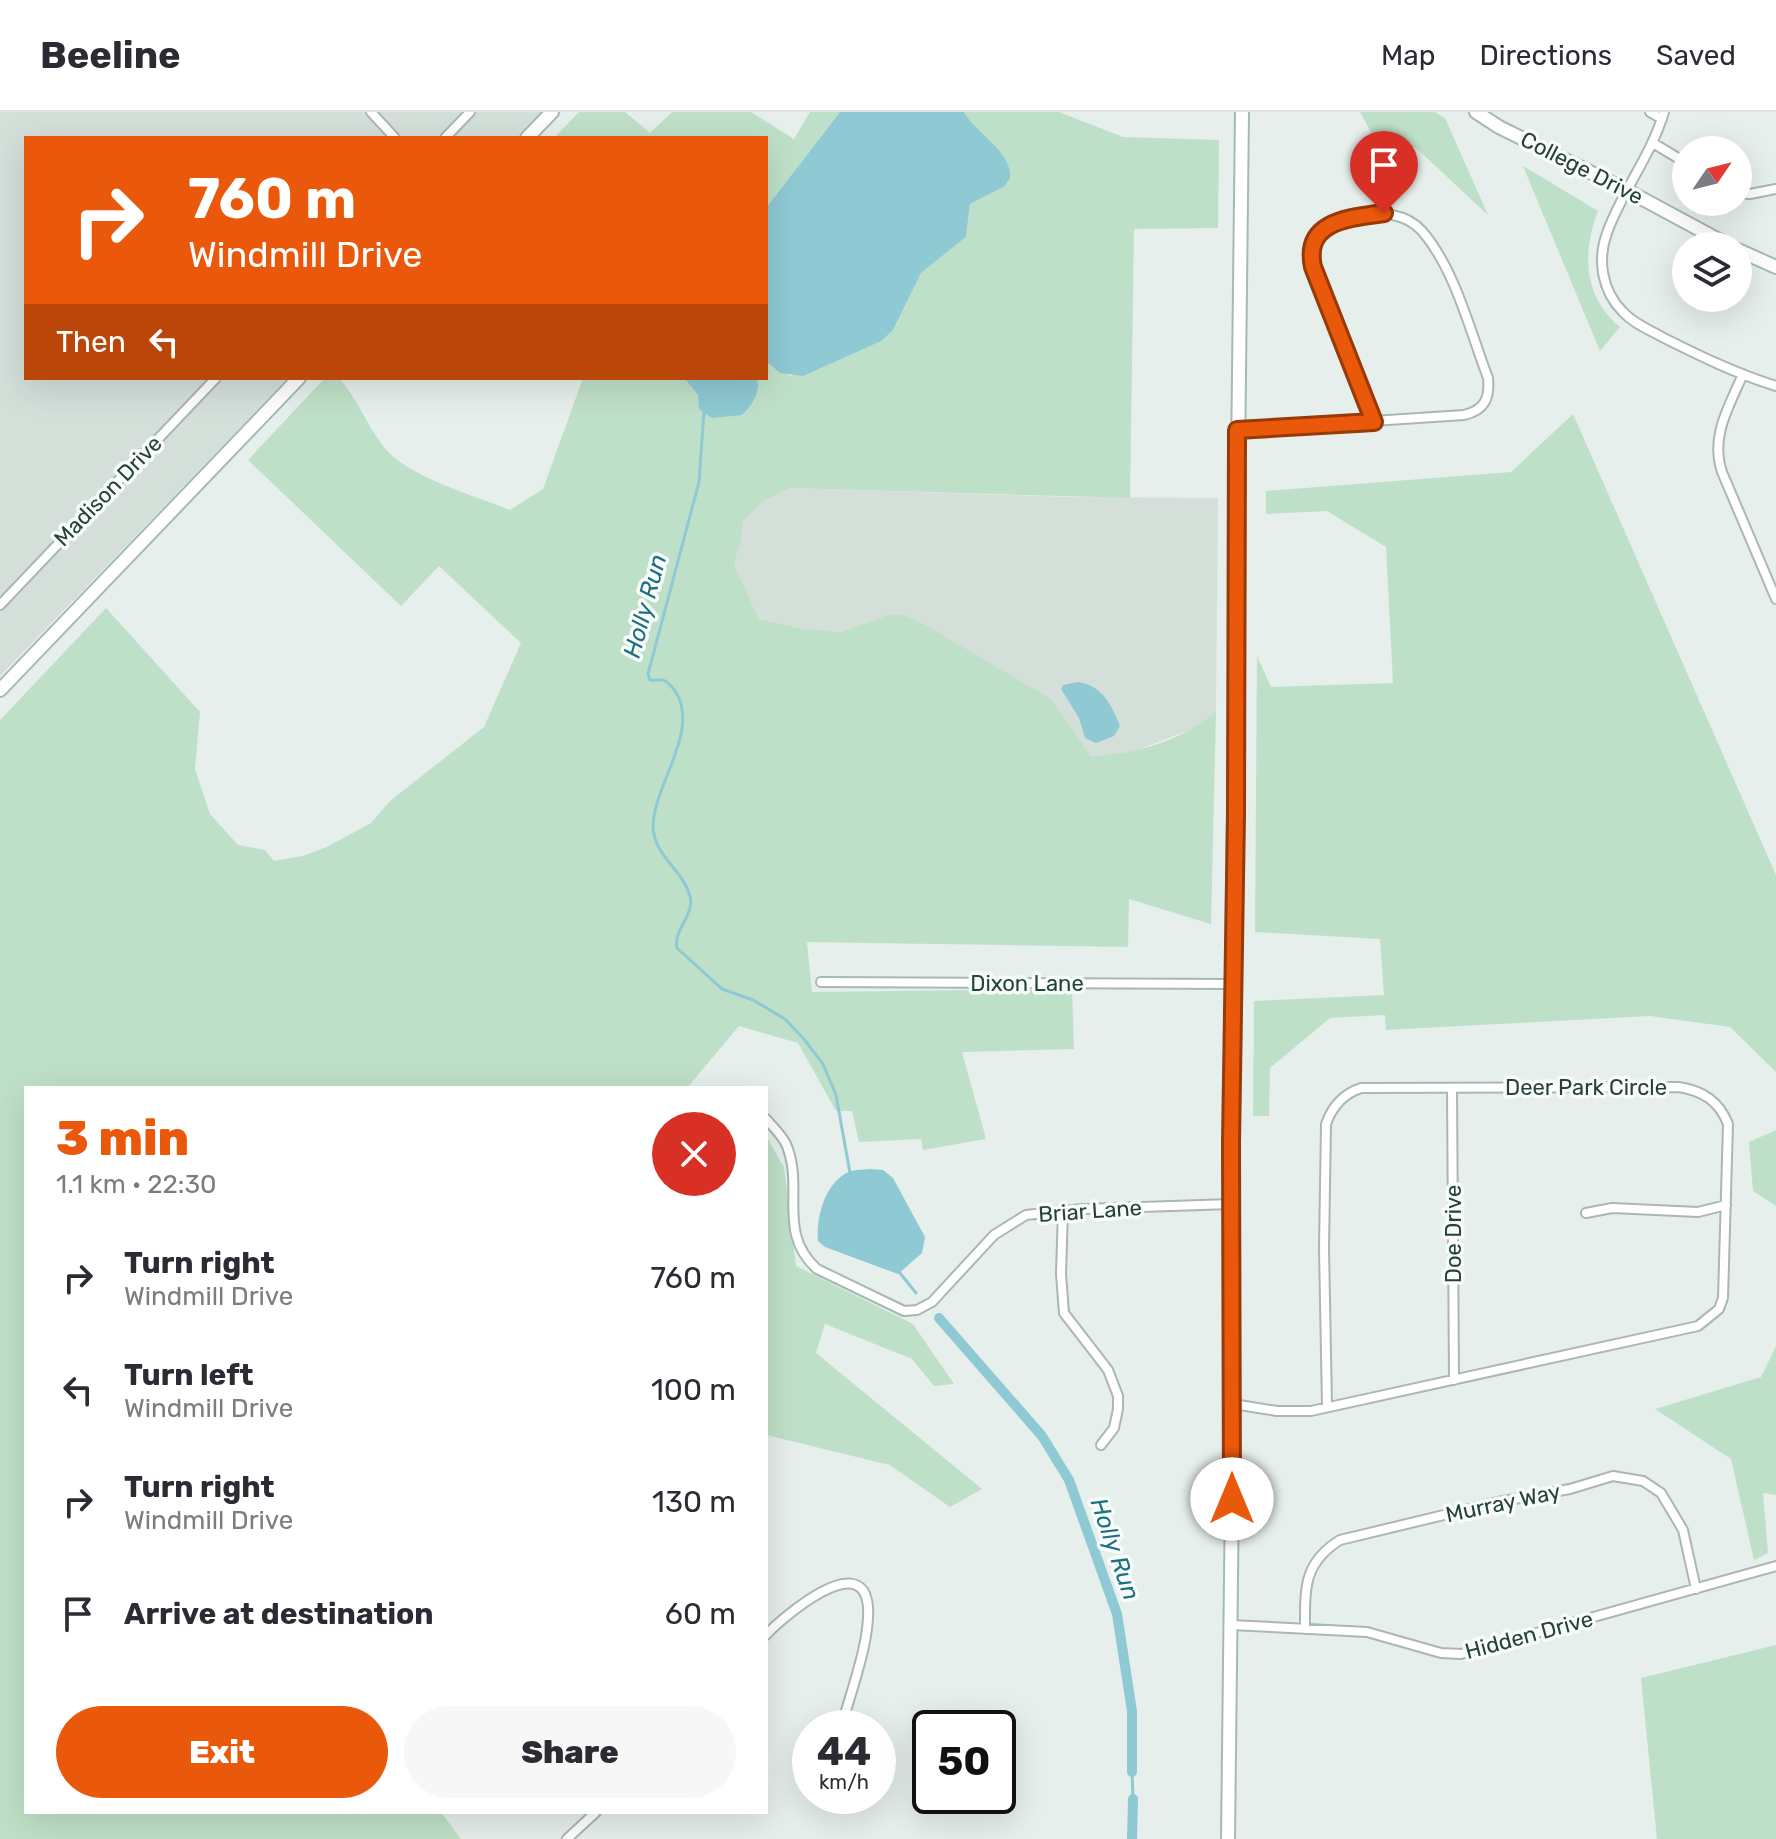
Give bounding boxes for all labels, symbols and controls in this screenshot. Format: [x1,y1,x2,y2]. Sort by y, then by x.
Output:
text: Beeline [40,32,181,78]
text: Map [1381,39,1435,72]
text: Directions [1479,39,1612,72]
text: Saved [1656,39,1736,72]
street label: College Drive [1516,126,1648,210]
pin [1350,131,1418,213]
north arrow [1672,136,1752,216]
map controls [1672,136,1752,312]
icon: arrive [1362,143,1406,187]
text: 760 m [188,166,356,232]
icon: right [56,168,160,272]
button: layers [1672,232,1752,312]
text: Windmill Drive [188,233,422,276]
icon: left [142,320,186,364]
text: Then [56,324,126,360]
street label: Madison Drive [48,430,168,552]
water label: Holly Run [618,551,672,661]
street label: Dixon Lane [970,970,1084,997]
street label: Deer Park Circle [1505,1074,1667,1101]
text: 3 min [56,1110,189,1167]
button: close [652,1112,736,1196]
text: 1.1 km · 22:30 [56,1169,217,1200]
street label: Doe Drive [1440,1185,1467,1283]
street label: Briar Lane [1037,1194,1143,1228]
text: Turn right [124,1245,275,1281]
icon: right [56,1256,100,1300]
text: 760 m [650,1260,736,1296]
text: Windmill Drive [124,1281,293,1312]
text: Turn left [124,1357,254,1393]
icon: left [56,1368,100,1412]
text: 100 m [651,1372,736,1408]
text: Windmill Drive [124,1393,293,1424]
position arrow [1190,1457,1274,1541]
text: Turn right [124,1469,275,1505]
street label: Murray Way [1443,1478,1563,1528]
icon: right [56,1480,100,1524]
text: 130 m [652,1484,736,1520]
water label: Holly Run [1085,1494,1145,1604]
text: Windmill Drive [124,1505,293,1536]
icon: arrive [56,1592,100,1636]
text: Arrive at destination [124,1596,434,1632]
text: 60 m [665,1596,736,1632]
street label: Hidden Drive [1462,1605,1596,1665]
button: Exit [56,1706,388,1798]
button: Share [404,1706,736,1798]
speed limit sign: 50 [912,1710,1016,1814]
text: 44 [817,1728,871,1775]
text: km/h [819,1770,869,1794]

